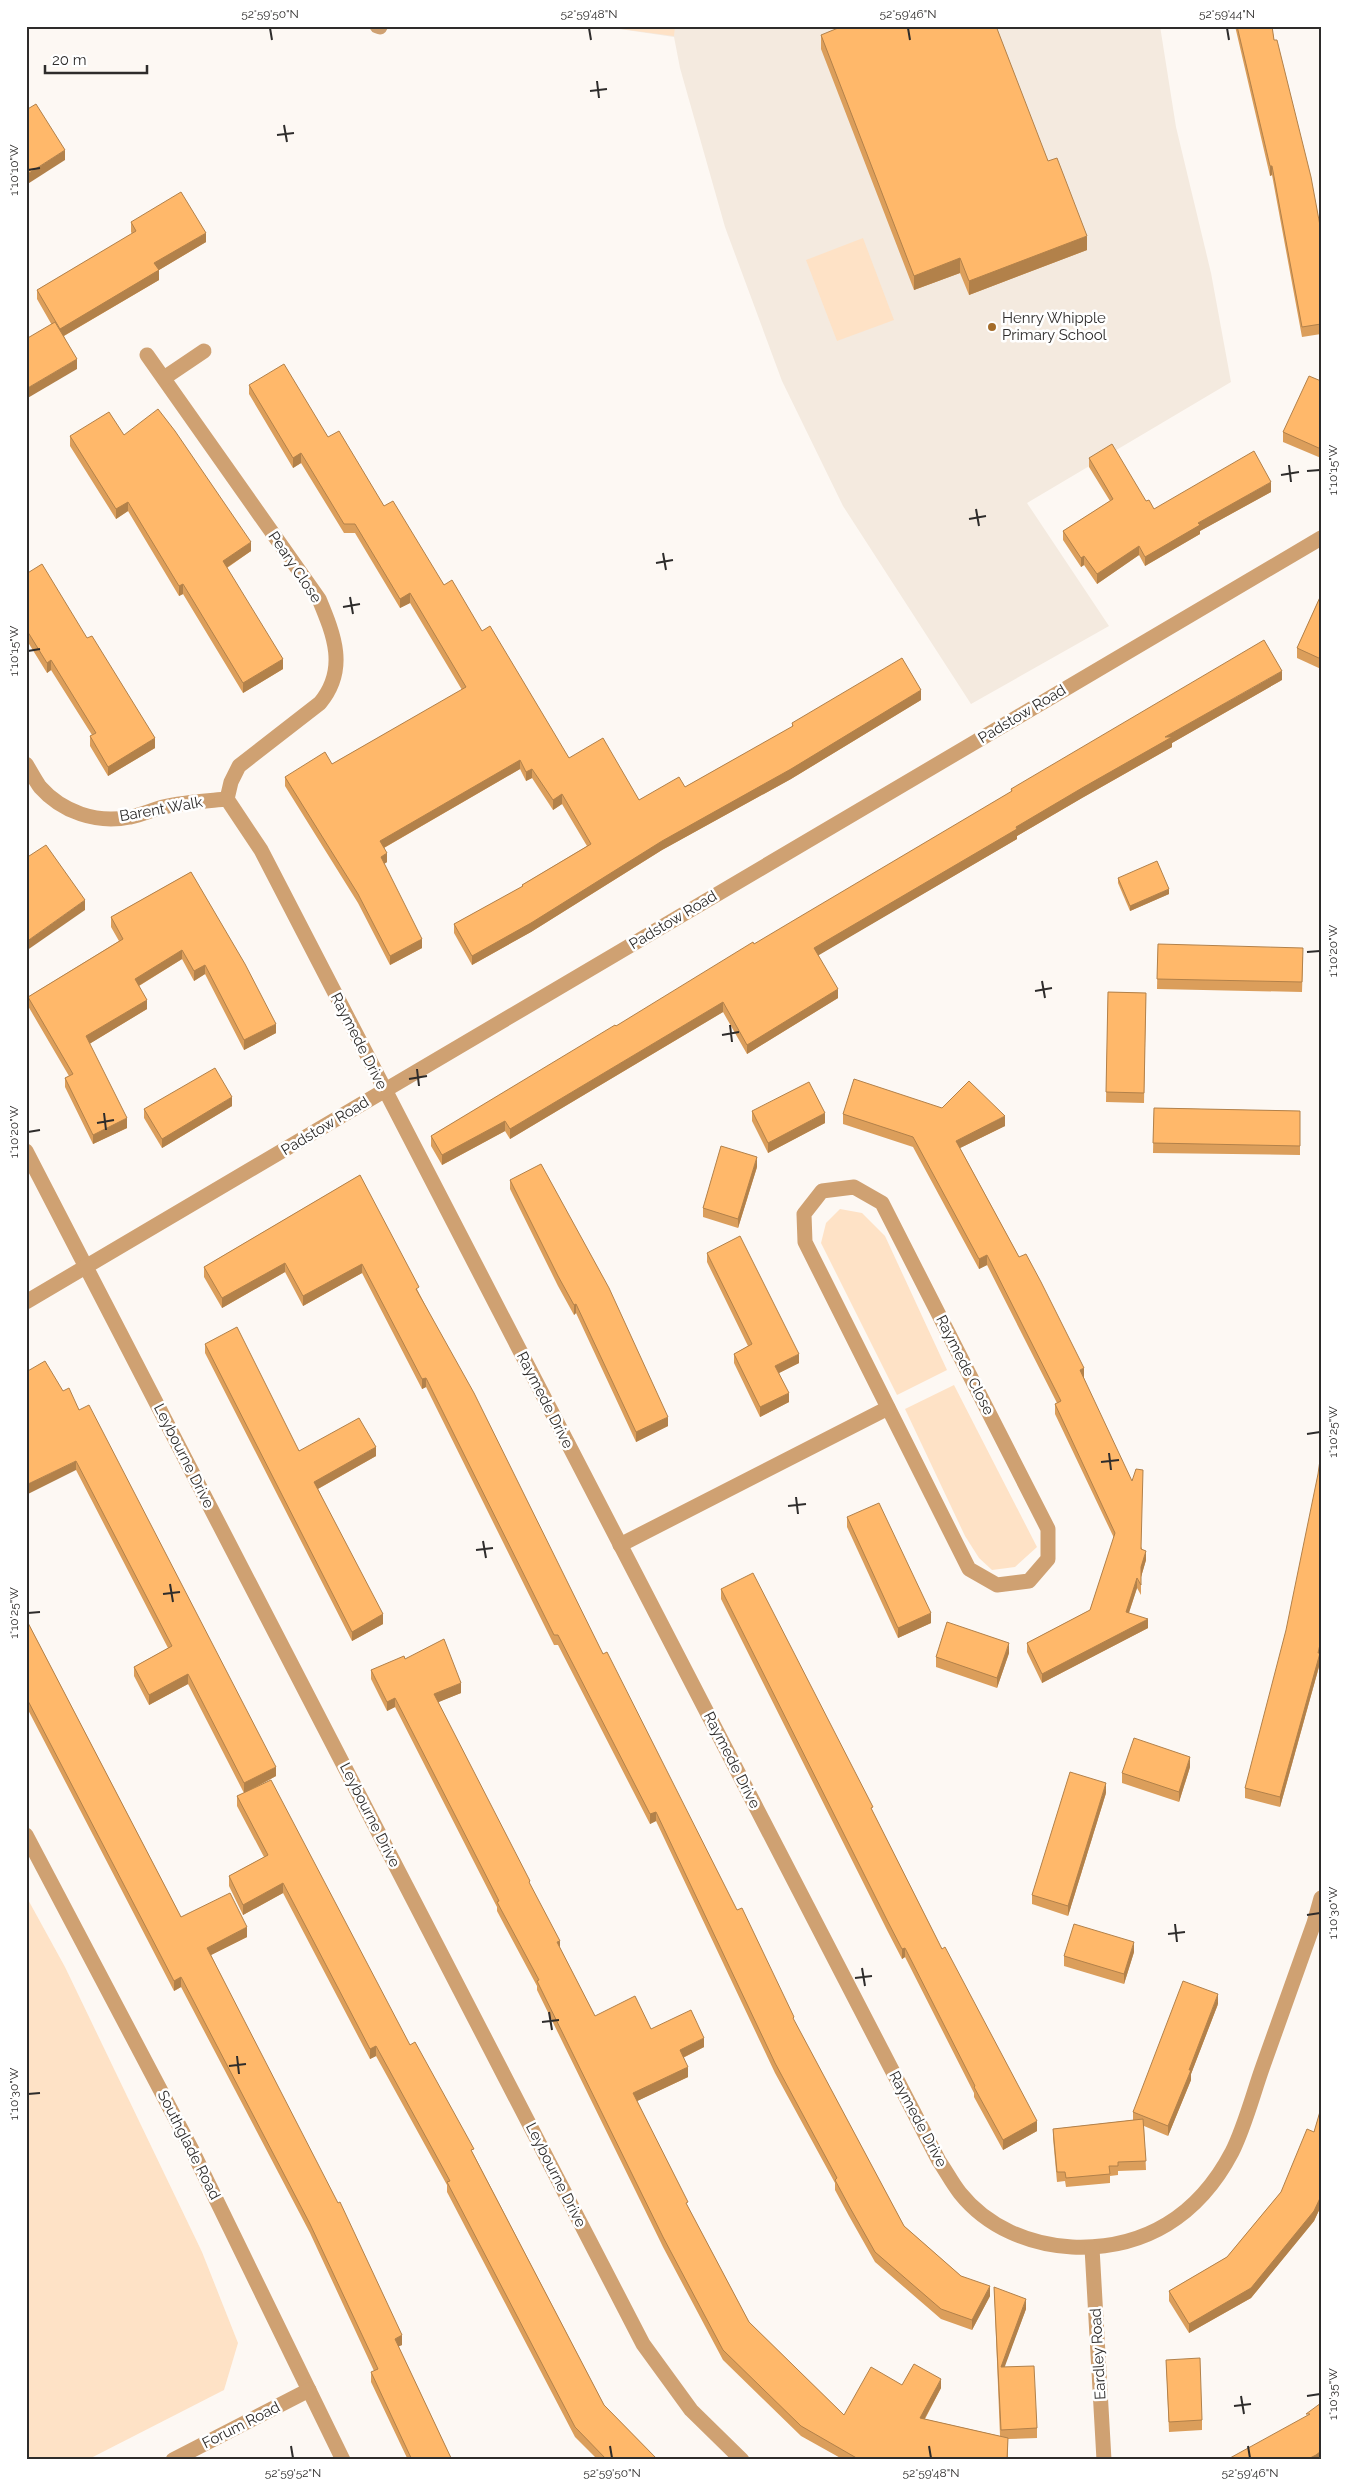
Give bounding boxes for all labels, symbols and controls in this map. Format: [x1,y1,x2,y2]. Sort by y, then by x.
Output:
text: 52°59'50"N [241,7,299,21]
text: 52°59'48"N [561,7,617,21]
text: 52°59'46"N [880,7,936,21]
text: 52°59'44"N [1199,7,1255,21]
scale bar [45,42,148,74]
text: 20 m [52,51,87,69]
text: 1°10'10"W [7,144,21,196]
place label: Henry Whipple Primary School [1002,309,1108,344]
marker: Henry Whipple Primary School [986,321,998,333]
text: 1°10'15"W [1326,444,1340,495]
street label: Peary Close [265,528,326,606]
text: 1°10'15"W [7,625,21,676]
street label: Padstow Road [975,681,1069,747]
street label: Barent Walk [118,793,204,825]
street label: Padstow Road [626,887,720,953]
text: 1°10'20"W [1326,924,1340,977]
street label: Raymede Drive [327,990,391,1093]
street label: Padstow Road [278,1093,372,1159]
text: 1°10'20"W [7,1105,21,1158]
street label: Raymede Close [932,1312,998,1418]
street label: Raymede Drive [513,1349,577,1452]
street label: Leybourne Drive [150,1401,218,1511]
text: 1°10'25"W [1326,1406,1340,1458]
text: 1°10'25"W [7,1587,21,1639]
street label: Raymede Drive [700,1709,764,1812]
street label: Leybourne Drive [336,1760,404,1870]
text: 1°10'30"W [1326,1886,1340,1939]
text: 1°10'30"W [7,2067,21,2120]
street label: Raymede Drive [885,2068,951,2170]
street label: Southglade Road [154,2087,224,2203]
street label: Leybourne Drive [522,2120,590,2230]
street label: Eardley Road [1087,2308,1109,2400]
text: 1°10'35"W [1326,2368,1340,2420]
street label: Forum Road [199,2398,283,2452]
text: 52°59'52"N [265,2466,321,2480]
text: 52°59'50"N [583,2466,641,2480]
text: 52°59'48"N [903,2466,959,2480]
text: 52°59'46"N [1222,2466,1278,2480]

